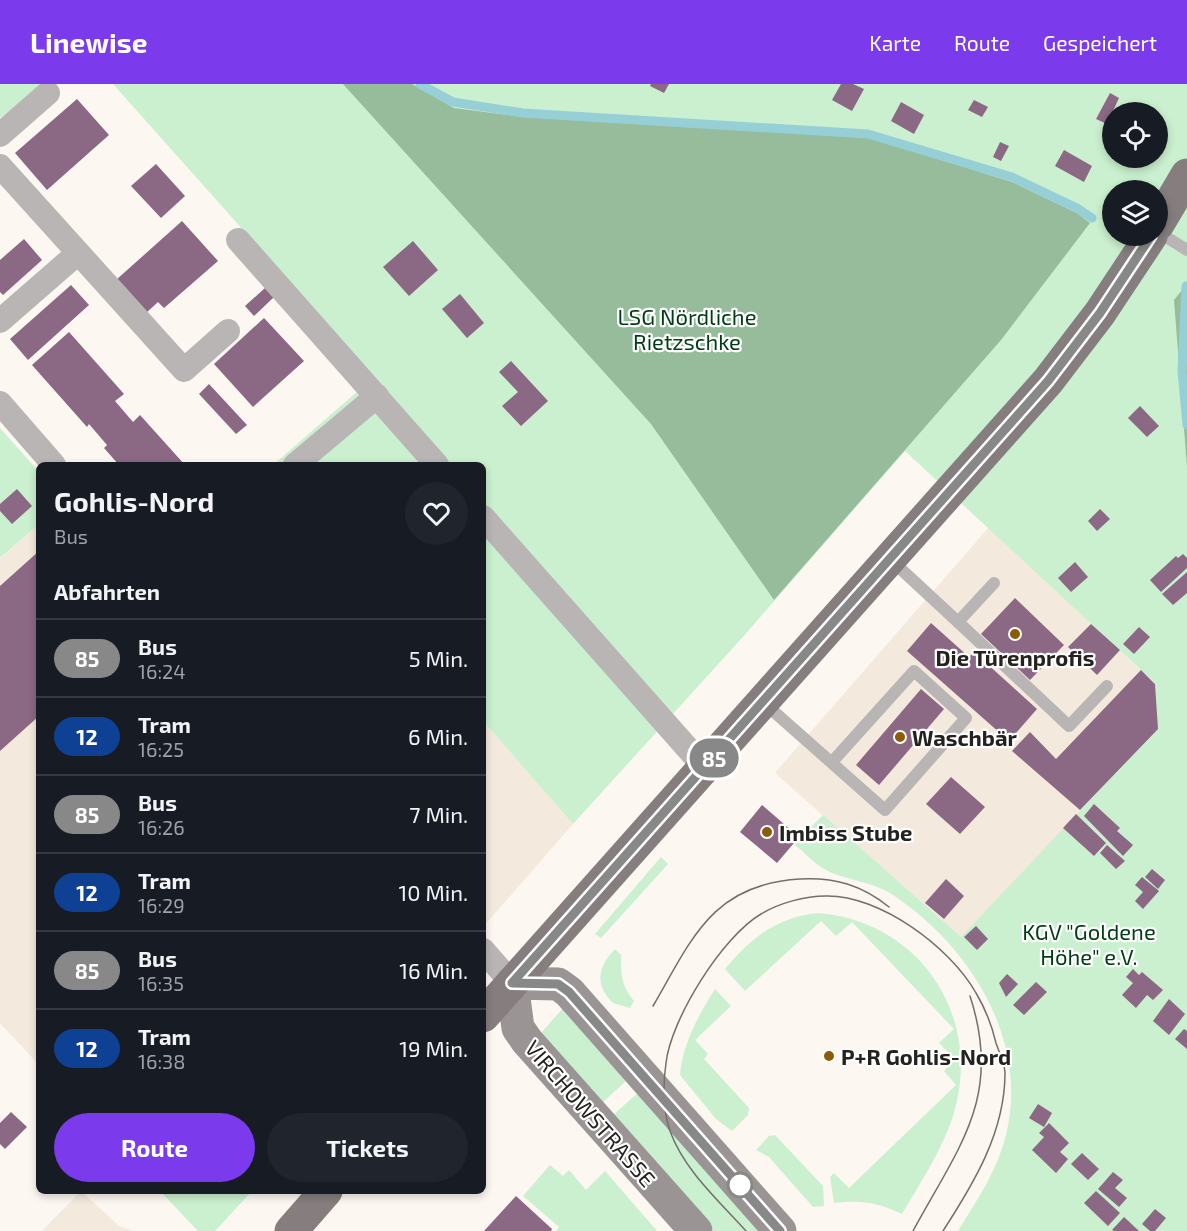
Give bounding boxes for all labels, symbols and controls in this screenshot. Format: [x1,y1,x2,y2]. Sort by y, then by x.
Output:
text: Linewise [30,25,148,59]
text: Karte [869,30,921,55]
text: Route [954,30,1010,55]
text: Gespeichert [1043,30,1157,55]
map controls [1102,102,1168,246]
button: locate [1102,102,1168,168]
button: layers [1102,180,1168,246]
park label: LSG Nördliche Rietzschke [618,303,756,354]
button: heart [405,482,468,545]
text: Gohlis-Nord [54,484,214,518]
text: Bus [54,524,88,548]
text: Abfahrten [54,578,160,604]
marker: Die Türenprofis [1008,627,1022,641]
text: Bus [138,633,177,659]
place label: Die Türenprofis [936,644,1094,670]
text: 5 Min. [409,645,468,671]
text: 85 [75,646,99,671]
text: 16:24 [138,659,186,683]
text: Tram [138,711,191,737]
text: 6 Min. [408,723,468,749]
text: 12 [76,724,98,749]
place label: Waschbär [912,724,1017,750]
marker: Waschbär [893,730,907,744]
text: 16:25 [138,737,184,761]
line badge: 85 [687,738,741,778]
text: 85 [702,746,726,771]
text: Bus [138,789,177,815]
text: 7 Min. [409,801,468,827]
text: 85 [75,802,99,827]
text: 16:26 [138,815,185,839]
place label: Imbiss Stube [779,819,912,845]
marker: Imbiss Stube [760,825,774,839]
text: Tram [138,867,191,893]
text: 10 Min. [399,879,468,905]
text: 12 [76,880,98,905]
text: 16:29 [138,893,185,917]
park label: KGV "Goldene Höhe" e.V. [1022,918,1156,969]
text: Bus [138,945,177,971]
text: 16 Min. [399,957,468,983]
text: 85 [75,958,99,983]
text: 16:35 [138,971,184,995]
text: Tram [138,1023,191,1049]
text: 19 Min. [399,1035,468,1061]
street label: VIRCHOWSTRASSE [521,1035,661,1191]
text: 12 [76,1036,98,1061]
place label: P+R Gohlis-Nord [841,1043,1011,1069]
text: 16:38 [138,1049,185,1073]
marker: P+R Gohlis-Nord [822,1049,836,1063]
button: Route [54,1113,255,1182]
button: Tickets [267,1113,468,1182]
unlabelled marker [727,1172,753,1198]

